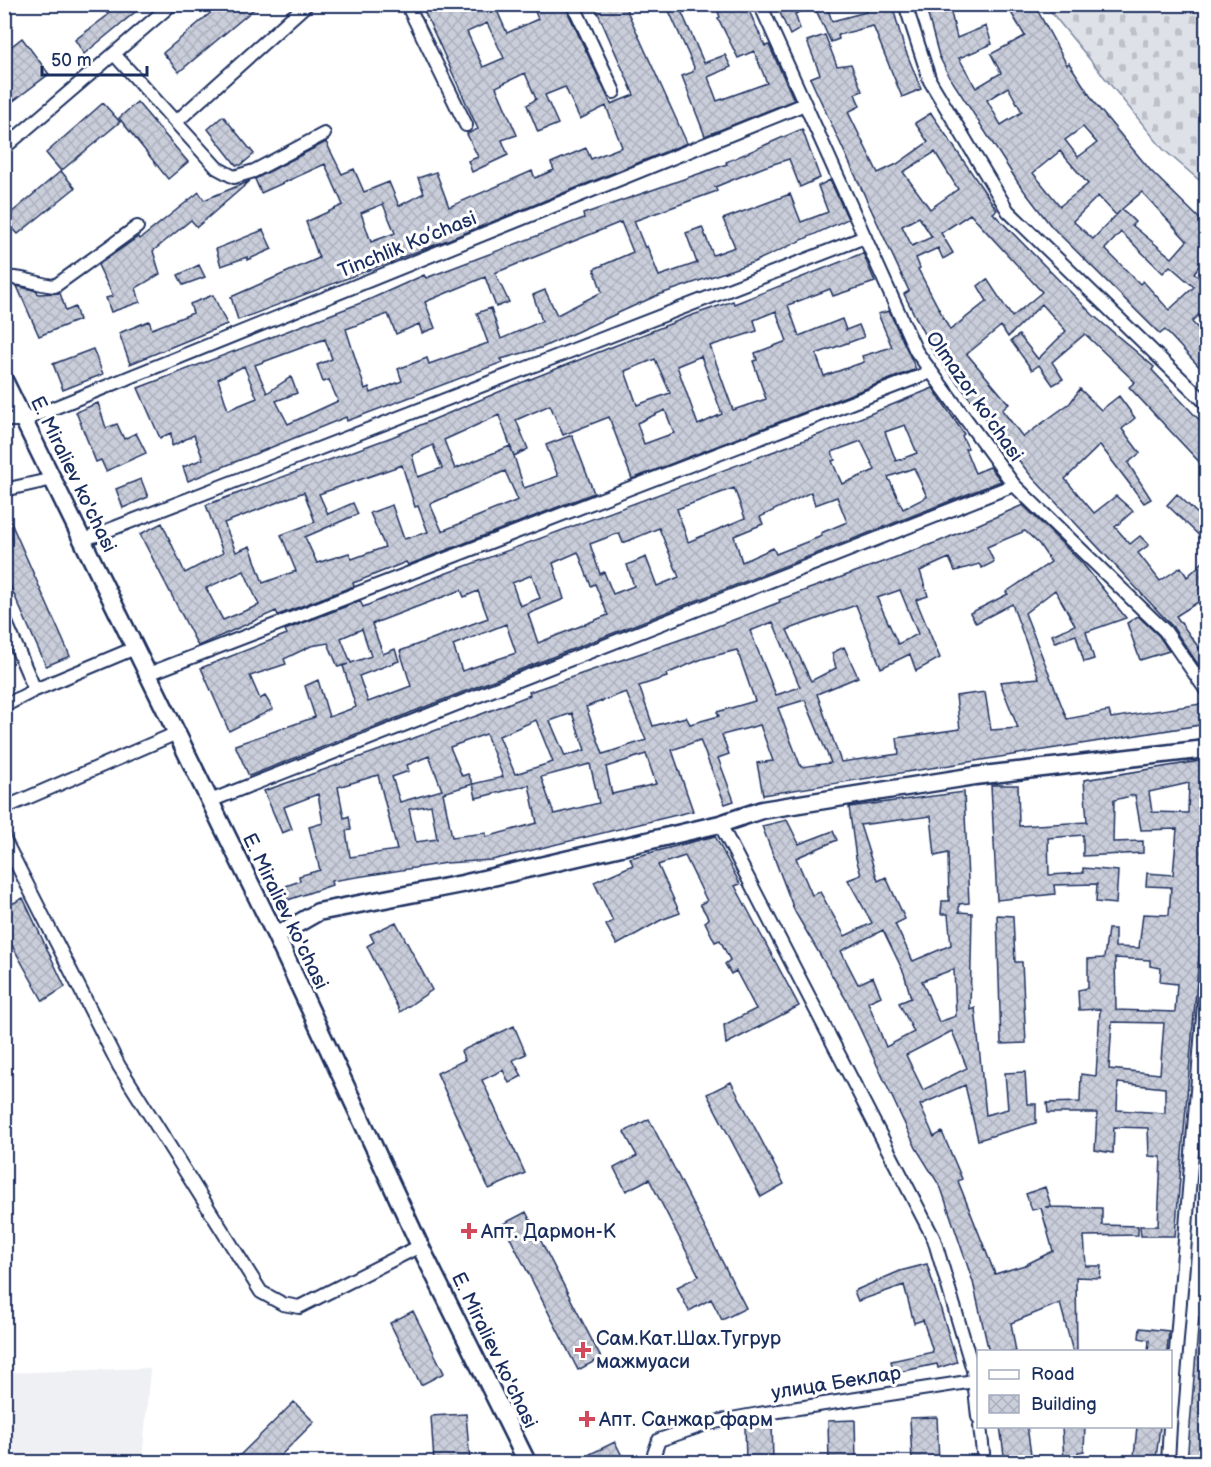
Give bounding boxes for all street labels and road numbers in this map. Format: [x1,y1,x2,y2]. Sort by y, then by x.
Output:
street label: Tinchlik Ko’chasi [335,206,480,284]
street label: Olmazor ko'chasi [920,327,1028,466]
street label: E. Miraliev ko'chasi [25,392,121,556]
street label: E. Miraliev ko'chasi [237,829,333,993]
street label: E. Miraliev ko'chasi [446,1268,542,1432]
street label: улица Беклар [770,1361,903,1405]

